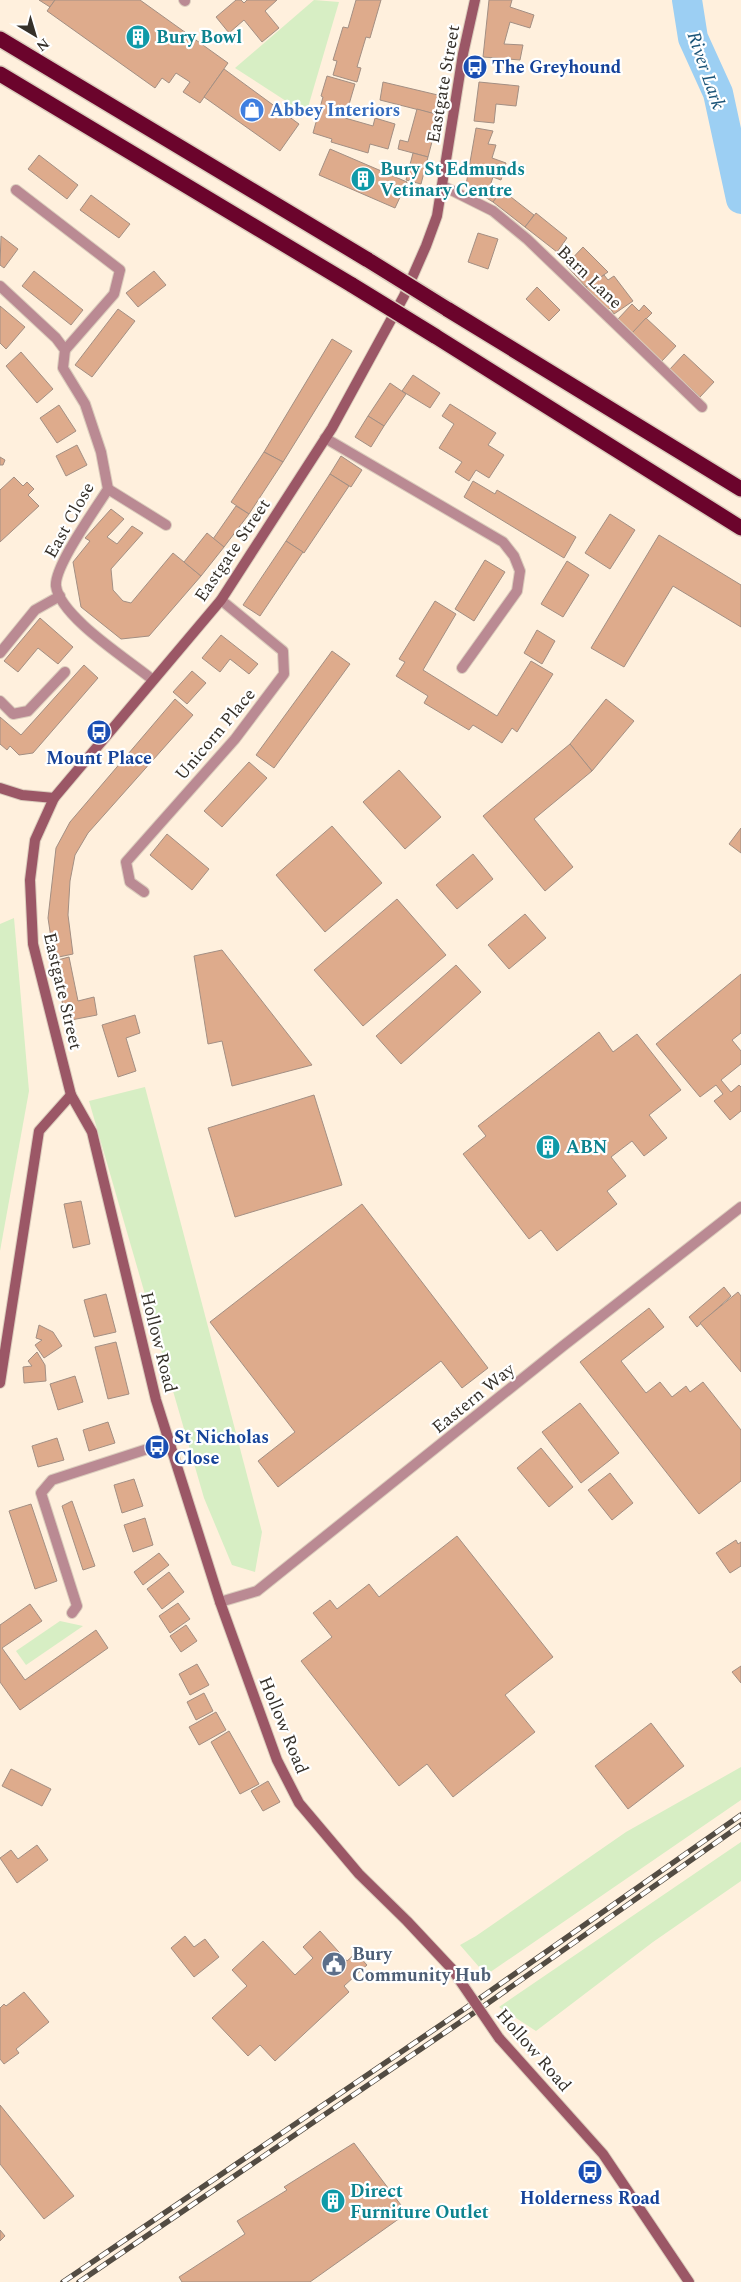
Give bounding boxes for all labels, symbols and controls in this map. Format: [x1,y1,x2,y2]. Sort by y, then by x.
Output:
north arrow [10,10,60,60]
street label: Eastgate Street [420,23,467,145]
building icon: Bury Bowl [125,24,151,50]
place label: Bury Bowl [156,24,242,51]
water label: River Lark [679,27,733,114]
text: N [32,33,54,57]
bus stop icon: The Greyhound [462,54,488,80]
place label: The Greyhound [492,54,622,81]
shop icon: Abbey Interiors [239,97,265,123]
place label: Abbey Interiors [270,97,400,124]
place label: Bury St Edmunds Vetinary Centre [380,156,525,204]
building icon: Bury St Edmunds Vetinary Centre [350,166,376,192]
street label: Barn Lane [551,239,629,316]
street label: East Close [37,477,102,563]
street label: Eastgate Street [188,493,277,607]
street label: Unicorn Place [169,682,262,787]
bus stop icon: Mount Place [86,719,112,745]
place label: Mount Place [46,745,152,772]
street label: Eastgate Street [36,930,89,1053]
building icon: ABN [535,1134,561,1160]
place label: ABN [566,1134,607,1161]
street label: Hollow Road [133,1289,184,1395]
street label: Eastern Way [426,1356,522,1440]
place label: St Nicholas Close [174,1424,269,1472]
bus stop icon: St Nicholas Close [144,1434,170,1460]
street label: Hollow Road [252,1672,315,1778]
place label: Bury Community Hub [352,1941,491,1989]
public building icon: Bury Community Hub [321,1951,347,1977]
street label: Hollow Road [490,2003,578,2098]
bus stop icon: Holderness Road [577,2159,603,2185]
place label: Direct Furniture Outlet [350,2178,489,2226]
place label: Holderness Road [520,2185,661,2212]
building icon: Direct Furniture Outlet [320,2188,346,2214]

